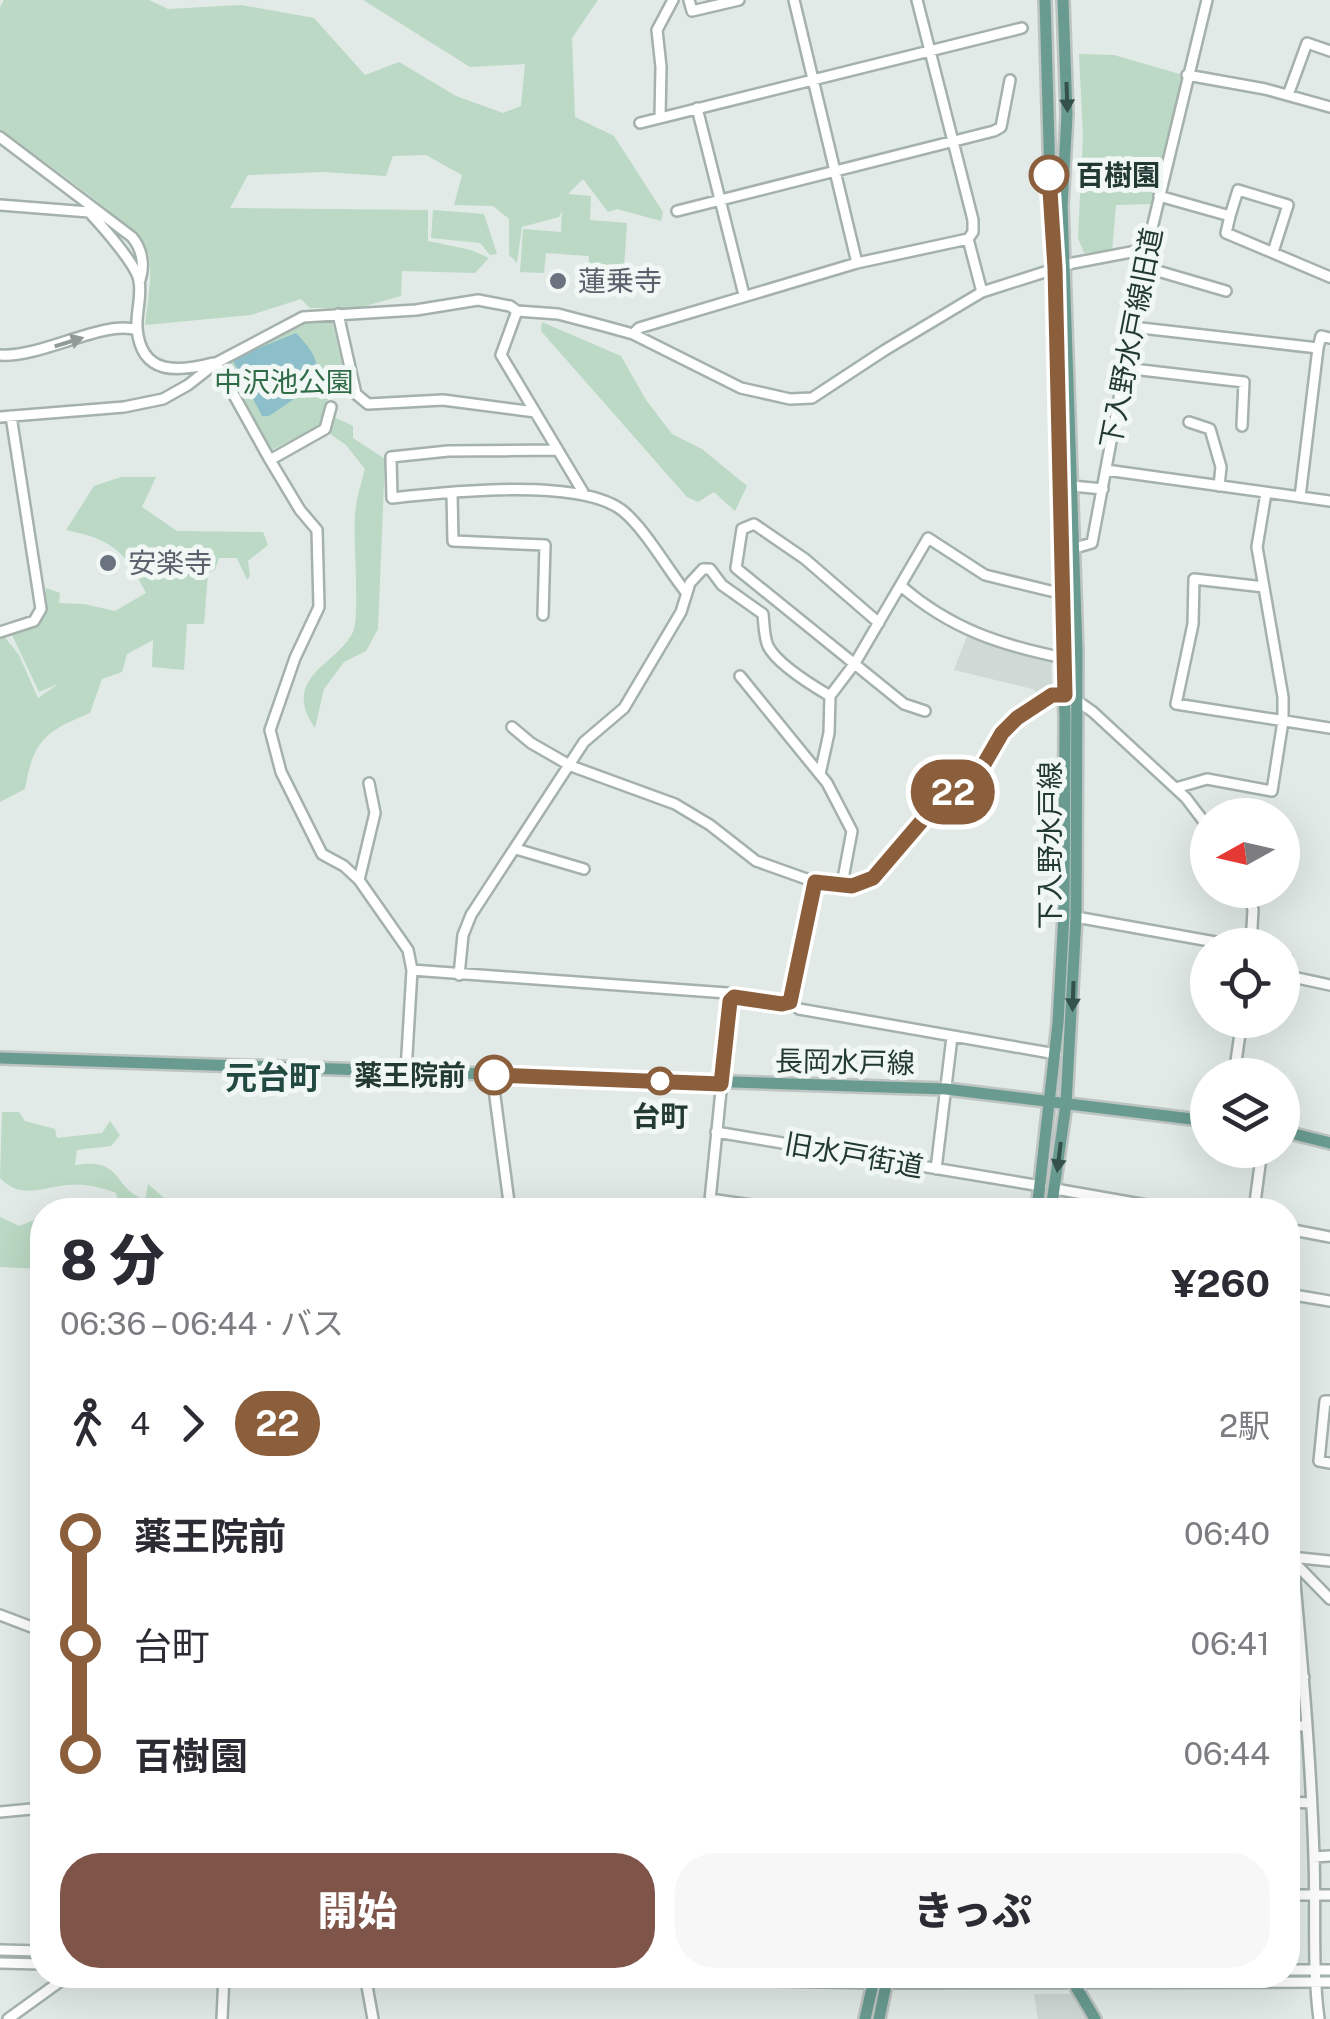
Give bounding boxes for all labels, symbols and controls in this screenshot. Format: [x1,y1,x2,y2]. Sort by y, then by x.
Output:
one-way arrow [1059,82,1075,114]
marker: 百樹園 [1030,156,1068,194]
place label: 百樹園 [1076,158,1160,191]
street label: 下入野水戸線旧道 [1093,225,1168,451]
place label: 蓮乗寺 [578,264,662,297]
marker: 蓮乗寺 [547,270,569,292]
one-way arrow [54,334,85,349]
park label: 中沢池公園 [214,365,354,398]
place label: 安楽寺 [128,546,212,579]
marker: 安楽寺 [97,552,119,574]
line badge: 22 [908,760,998,824]
street label: 下入野水戸線 [1033,761,1066,929]
text: 22 [931,772,975,813]
north arrow [1190,798,1300,908]
map controls [1190,798,1300,1168]
button: locate [1190,928,1300,1038]
one-way arrow [1065,980,1081,1012]
street label: 長岡水戸線 [775,1044,915,1079]
marker: 薬王院前 [475,1056,513,1094]
place label: 薬王院前 [354,1058,466,1091]
button: layers [1190,1058,1300,1168]
district label: 元台町 [225,1059,321,1096]
marker: 台町 [647,1068,673,1094]
place label: 台町 [632,1099,688,1132]
street label: 旧水戸街道 [782,1126,926,1183]
one-way arrow [1051,1142,1067,1173]
text: 8 分 [60,1228,164,1292]
text: ¥260 [1171,1261,1270,1306]
text: 06:36 – 06:44 · バス [60,1305,344,1342]
icon: walk [60,1396,115,1451]
icon: forward [165,1396,220,1451]
text: 22 [255,1403,300,1444]
text: 4 [130,1405,150,1442]
text: 2駅 [1219,1407,1270,1444]
text: 薬王院前 [134,1514,286,1559]
text: 06:40 [1184,1515,1270,1552]
text: 台町 [134,1624,210,1669]
text: 06:41 [1191,1625,1270,1662]
text: 百樹園 [134,1734,248,1779]
text: 06:44 [1183,1735,1270,1772]
button: 開始 [60,1853,655,1968]
button: きっぷ [675,1853,1270,1968]

